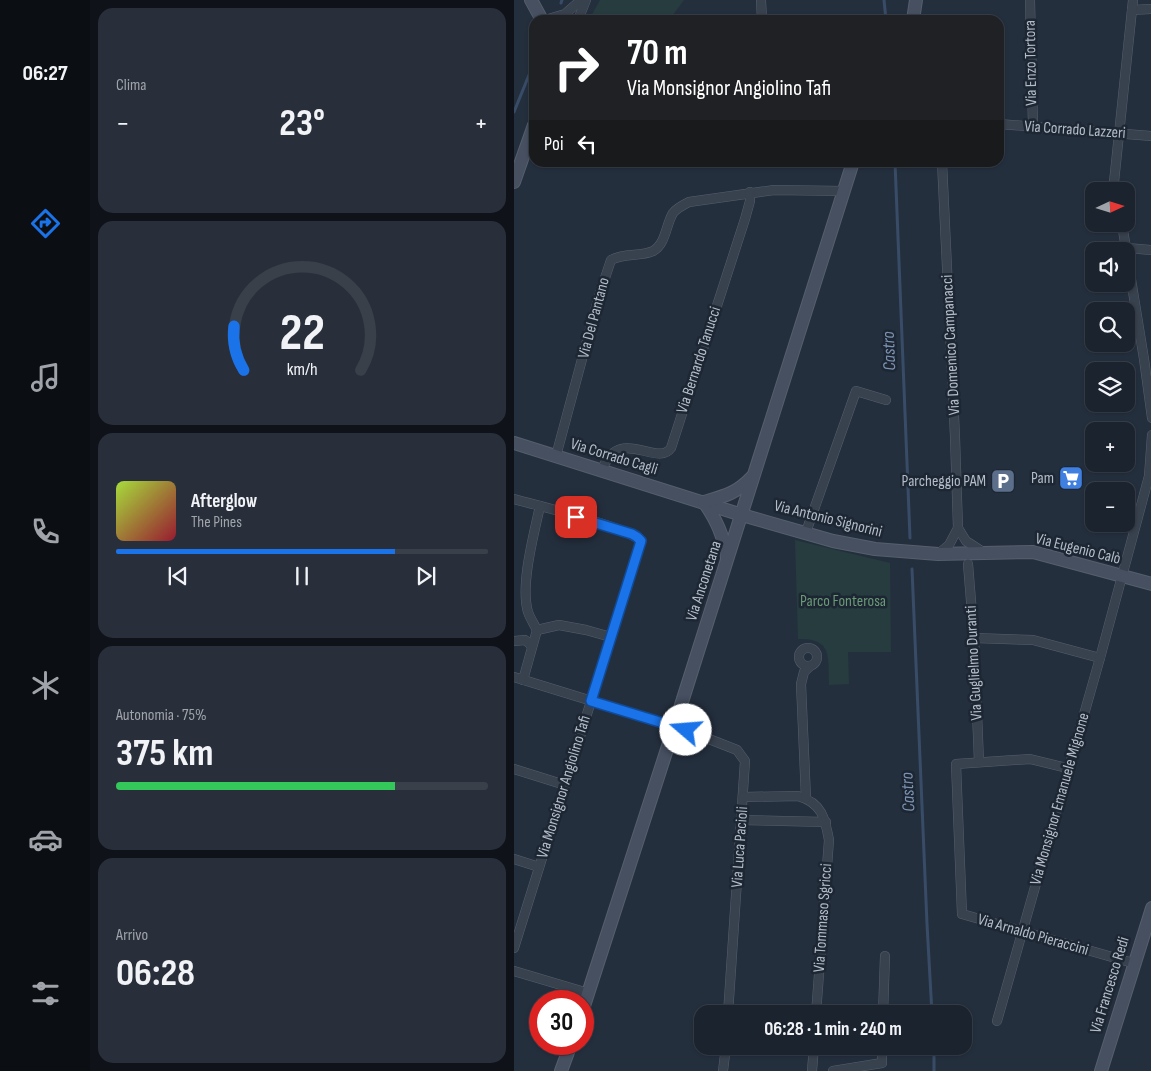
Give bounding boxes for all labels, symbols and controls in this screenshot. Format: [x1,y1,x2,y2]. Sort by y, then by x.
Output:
street label: Via Enzo Tortora [1021,20,1041,106]
text: 70 m [627,32,687,75]
icon: right [544,35,609,100]
text: 06:27 [23,60,67,87]
text: Via Monsignor Angiolino Tafi [627,75,831,102]
text: Clima [116,76,146,95]
text: 23° [279,101,325,146]
text: − [116,107,130,140]
text: + [474,107,488,140]
street label: Via Corrado Lazzeri [1024,117,1126,143]
icon: left [573,130,601,158]
text: Poi [544,133,563,156]
north arrow [1085,182,1135,232]
map controls [1085,182,1135,532]
icon: directions [28,206,63,241]
button: sound [1085,242,1135,292]
street label: Via Domenico Campanacci [938,274,964,416]
street label: Via Del Pantano [574,276,614,360]
text: 22 [279,302,325,365]
button: search [1085,302,1135,352]
street label: Via Bernardo Tanucci [673,304,725,416]
water label: Castro [878,330,900,371]
text: km/h [287,359,317,380]
icon: music [28,360,63,395]
button: layers [1085,362,1135,412]
button: + [1085,422,1135,472]
street label: Via Corrado Cagli [568,435,660,479]
supermarket icon: Pam [1058,465,1084,491]
parking icon: Parcheggio PAM [990,468,1016,494]
place label: Pam [1031,469,1054,488]
place label: Parcheggio PAM [902,472,986,491]
button: − [1085,482,1135,532]
text: Afterglow [191,490,257,513]
pin [555,496,597,538]
street label: Via Antonio Signorini [772,496,884,542]
icon: arrive [562,503,590,531]
text: The Pines [191,513,242,532]
icon: phone [28,514,63,549]
street label: Via Eugenio Calò [1033,529,1123,569]
street label: Via Anconetana [682,539,726,623]
icon: previous [164,562,192,590]
icon: pause [288,562,316,590]
icon: next [412,562,440,590]
park label: Parco Fonterosa [800,592,886,611]
street label: Via Guglielmo Duranti [962,605,986,721]
icon: climate [28,668,63,703]
position arrow [659,703,711,755]
text: Autonomia · 75% [116,706,207,725]
street label: Via Monsignor Emanuele Mignone [1026,711,1094,887]
street label: Via Monsignor Angiolino Tafi [533,713,595,861]
text: 375 km [116,731,213,776]
water label: Castro [896,771,920,812]
street label: Via Luca Pacioli [728,806,752,888]
icon: car [28,822,63,857]
street label: Via Tommaso Sgricci [810,863,836,973]
street label: Via Arnaldo Pieraccini [975,910,1091,960]
text: Arrivo [116,926,148,945]
street label: Via Francesco Redi [1086,935,1134,1035]
text: 06:28 [116,951,195,996]
icon: filters [28,976,63,1011]
speed limit sign: 30 [529,990,594,1055]
text: 06:28 · 1 min · 240 m [764,1018,902,1041]

